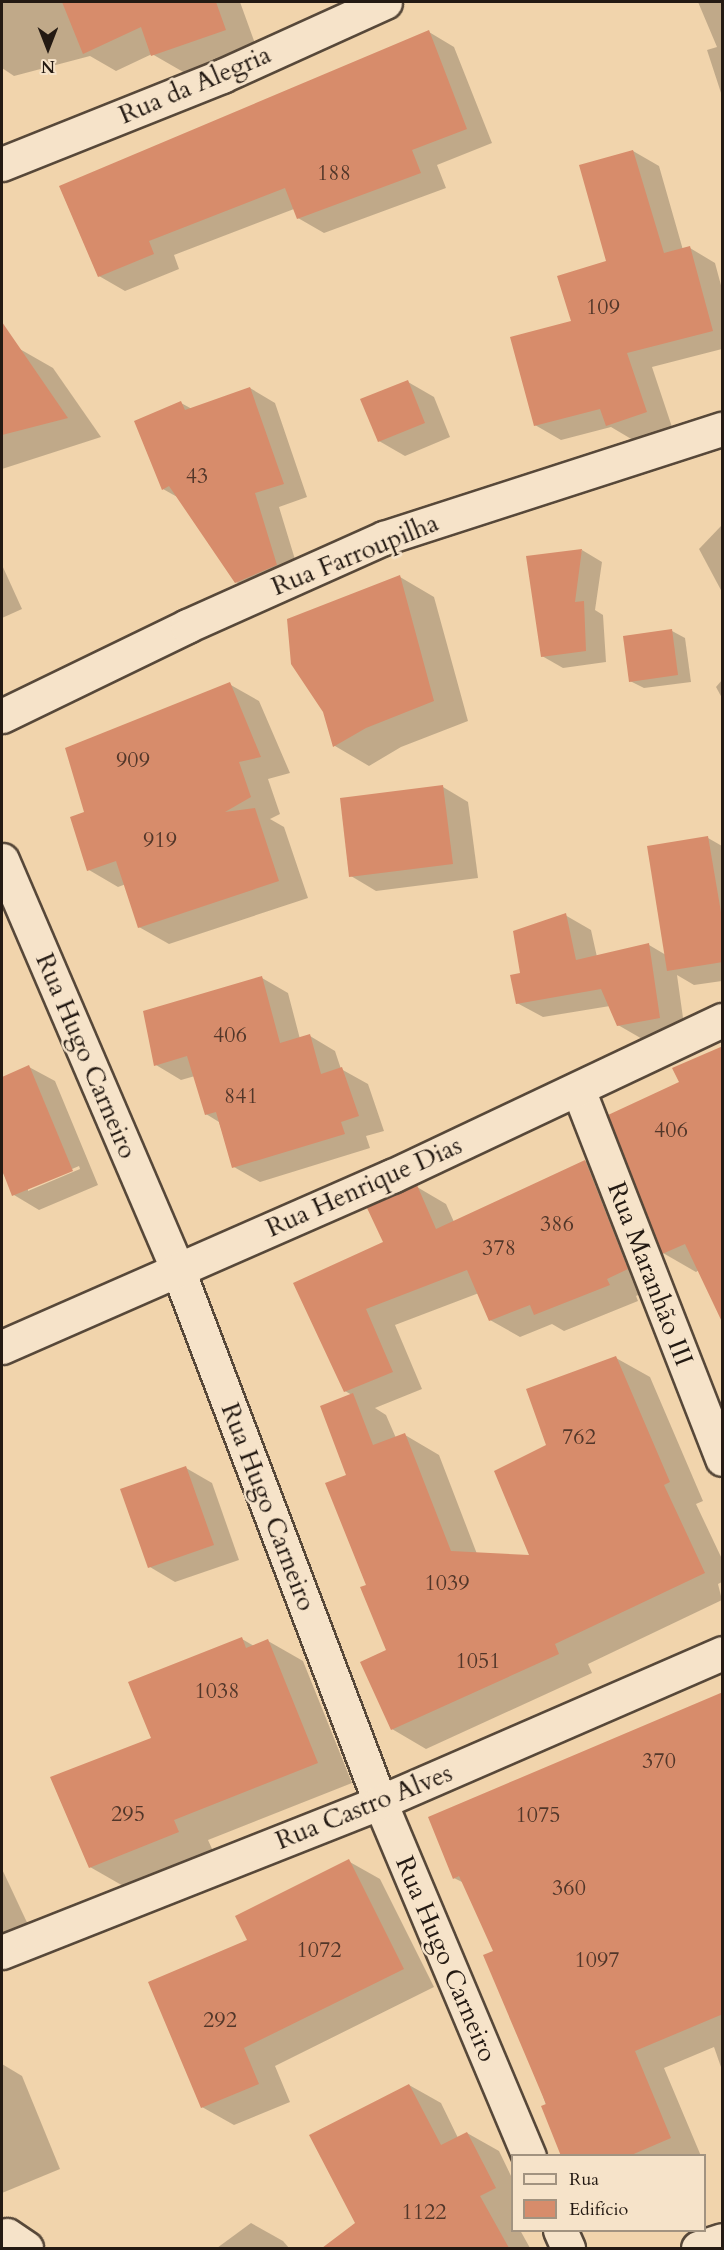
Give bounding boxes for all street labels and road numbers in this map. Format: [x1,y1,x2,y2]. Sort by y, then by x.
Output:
street label: Rua da Alegria [114,39,276,131]
street label: Rua Farroupilha [267,507,443,603]
street label: Rua Hugo Carneiro [29,949,143,1163]
street label: Rua Henrique Dias [261,1130,467,1244]
street label: Rua Maranhão III [601,1177,699,1371]
street label: Rua Hugo Carneiro [214,1399,322,1615]
street label: Rua Castro Alves [271,1757,457,1857]
street label: Rua Hugo Carneiro [389,1852,503,2066]

